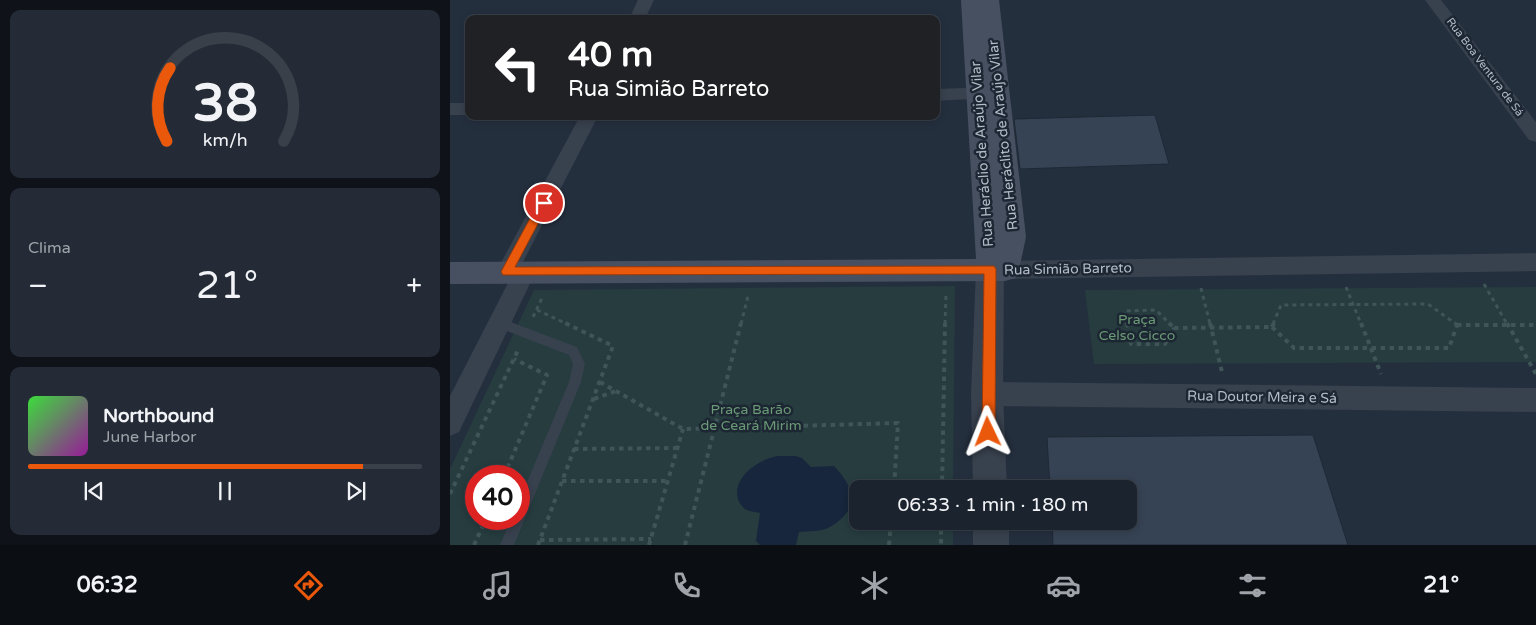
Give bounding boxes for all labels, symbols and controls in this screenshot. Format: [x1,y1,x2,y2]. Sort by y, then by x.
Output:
street label: Rua Boa Ventura de Sá [1444,15,1526,119]
text: 40 m [568,34,653,76]
icon: left [485,35,550,100]
street label: Rua Heráclito de Araújo Vilar [984,38,1021,231]
street label: Rua Heráclio de Araújo Vilar [967,60,997,247]
text: 38 [192,72,258,135]
text: Rua Simião Barreto [568,76,769,102]
text: km/h [203,130,247,151]
pin [523,182,565,224]
icon: arrive [530,189,558,217]
text: Clima [28,238,71,258]
street label: Rua Simião Barreto [1004,259,1132,279]
text: 21° [196,263,258,309]
text: − [28,269,48,303]
text: + [406,269,422,303]
park label: Praça Celso Cicco [1099,311,1175,344]
street label: Rua Doutor Meira e Sá [1187,387,1337,407]
park label: Praça Barão de Ceará Mirim [700,401,802,434]
text: Northbound [103,405,214,427]
position arrow [961,405,1013,457]
text: June Harbor [103,427,196,447]
speed limit sign: 40 [465,465,530,530]
icon: previous [80,477,108,505]
icon: pause [211,477,239,505]
icon: next [342,477,370,505]
text: 06:33 · 1 min · 180 m [897,494,1089,516]
icon: directions [291,568,326,603]
icon: music [480,568,515,603]
icon: phone [669,568,704,603]
icon: climate [857,568,892,603]
icon: car [1046,568,1081,603]
icon: filters [1235,568,1270,603]
text: 06:32 [77,572,138,598]
text: 21° [1423,572,1459,598]

